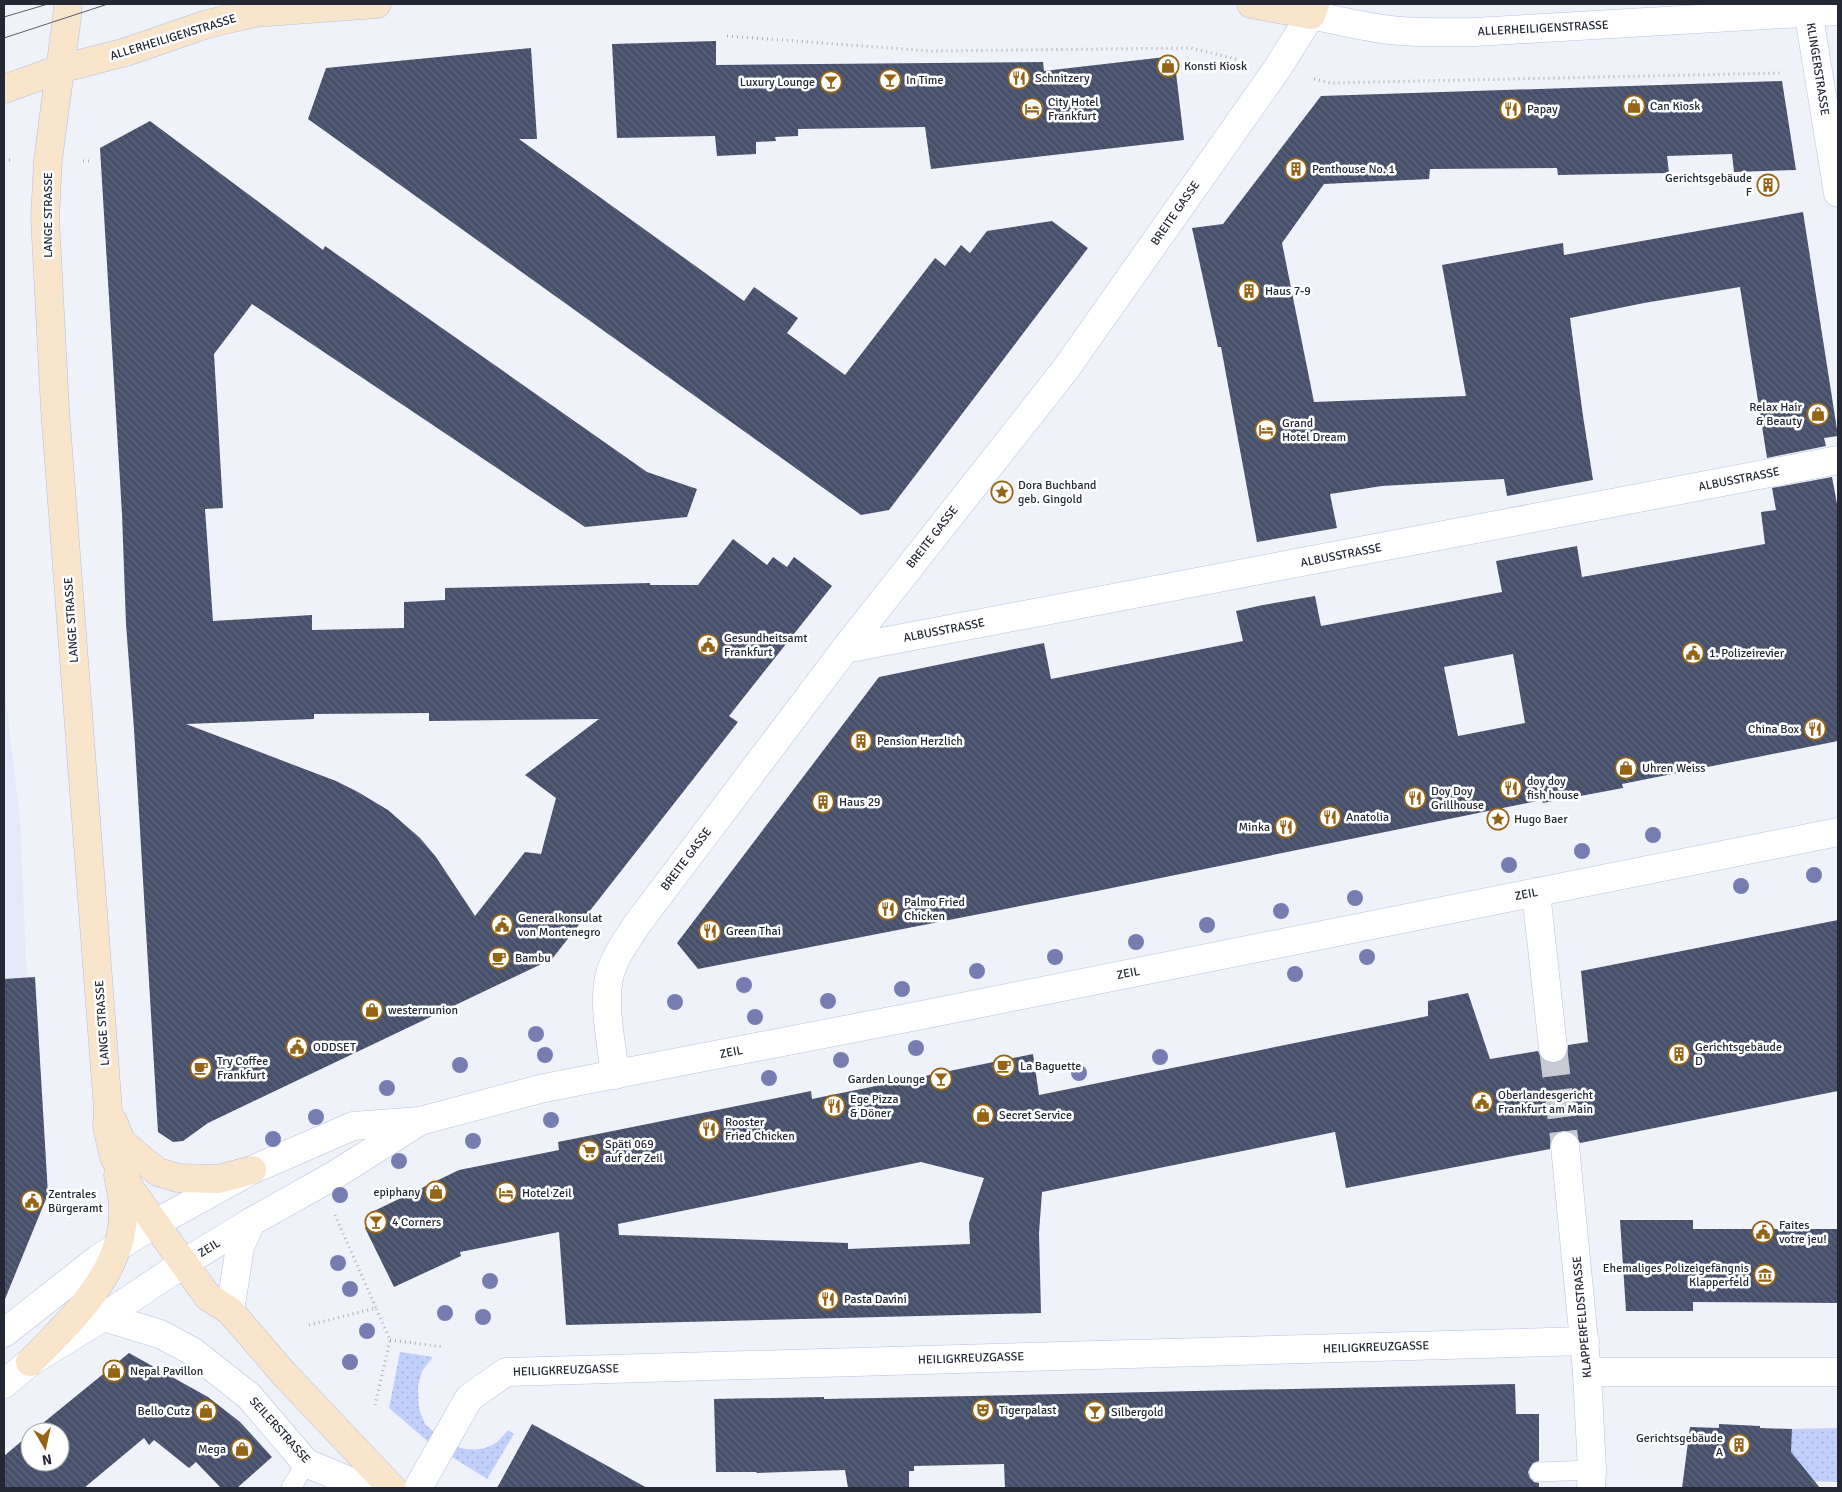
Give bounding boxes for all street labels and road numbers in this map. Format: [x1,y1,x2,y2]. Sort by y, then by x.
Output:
street label: ALLERHEILIGENSTRASSE [108,11,238,64]
street label: ALLERHEILIGENSTRASSE [1477,18,1609,39]
street label: KLINGERSTRASSE [1803,22,1832,117]
street label: LANGE STRASSE [41,172,56,258]
street label: BREITE GASSE [1148,178,1203,248]
street label: ALBUSSTRASSE [1697,464,1781,495]
street label: BREITE GASSE [903,503,962,572]
street label: ALBUSSTRASSE [1299,540,1383,571]
street label: LANGE STRASSE [61,576,82,663]
street label: ALBUSSTRASSE [902,615,986,646]
street label: BREITE GASSE [658,825,715,894]
street label: ZEIL [1513,885,1539,904]
street label: ZEIL [1115,964,1141,983]
street label: LANGE STRASSE [92,979,113,1066]
street label: ZEIL [718,1043,744,1062]
street label: ZEIL [195,1236,223,1261]
street label: KLAPPERFELDSTRASSE [1570,1255,1595,1378]
street label: HEILIGKREUZGASSE [1323,1338,1430,1357]
street label: HEILIGKREUZGASSE [918,1349,1025,1368]
street label: HEILIGKREUZGASSE [513,1361,620,1380]
street label: SEILERSTRASSE [246,1394,313,1467]

